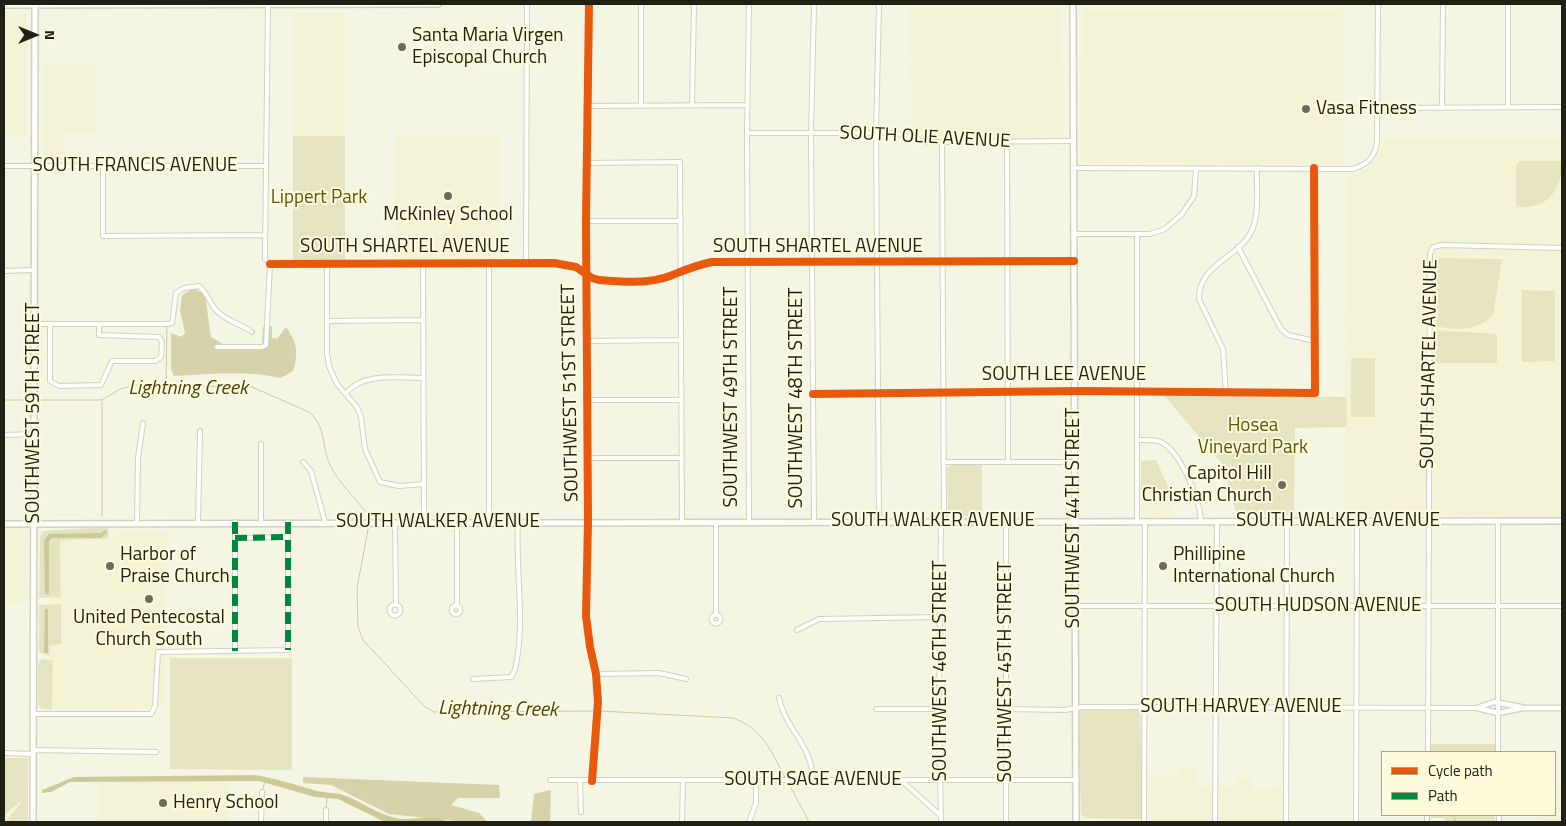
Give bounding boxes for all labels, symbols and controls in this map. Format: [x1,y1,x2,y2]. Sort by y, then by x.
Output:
north arrow [10,10,60,60]
place label: Santa Maria Virgen Episcopal Church [412,25,563,69]
text: N [40,30,61,40]
marker: Santa Maria Virgen Episcopal Church [396,41,408,53]
place label: Vasa Fitness [1316,98,1417,120]
marker: Vasa Fitness [1300,103,1312,115]
street label: SOUTH OLIE AVENUE [839,122,1011,154]
street label: SOUTH FRANCIS AVENUE [32,155,238,177]
park label: Lippert Park [271,187,367,209]
marker: McKinley School [442,190,454,202]
place label: McKinley School [383,204,513,226]
street label: SOUTH SHARTEL AVENUE [300,236,510,258]
street label: SOUTH SHARTEL AVENUE [713,236,923,258]
street label: SOUTH SHARTEL AVENUE [1417,259,1443,469]
street label: SOUTHWEST 51ST STREET [558,284,584,502]
street label: SOUTHWEST 49TH STREET [721,287,743,507]
street label: SOUTHWEST 48TH STREET [786,288,808,508]
street label: SOUTHWEST 59TH STREET [23,303,45,523]
street label: SOUTH LEE AVENUE [982,364,1146,386]
water label: Lightning Creek [128,377,248,401]
street label: SOUTHWEST 44TH STREET [1063,408,1085,628]
park label: Hosea Vineyard Park [1198,415,1308,459]
place label: Capitol Hill Christian Church [1142,463,1272,507]
marker: Capitol Hill Christian Church [1276,479,1288,491]
street label: SOUTH WALKER AVENUE [831,510,1035,532]
street label: SOUTH WALKER AVENUE [1236,510,1440,532]
street label: SOUTH WALKER AVENUE [336,511,540,533]
place label: Harbor of Praise Church [120,544,230,588]
place label: Phillipine International Church [1173,544,1335,588]
marker: Harbor of Praise Church [104,560,116,572]
marker: Phillipine International Church [1157,560,1169,572]
street label: SOUTHWEST 46TH STREET [930,561,952,781]
street label: SOUTHWEST 45TH STREET [995,562,1017,782]
marker: United Pentecostal Church South [143,593,155,605]
street label: SOUTH HUDSON AVENUE [1214,595,1422,617]
place label: United Pentecostal Church South [73,607,225,651]
street label: SOUTH HARVEY AVENUE [1140,696,1342,718]
water label: Lightning Creek [438,697,558,723]
legend [1381,751,1556,816]
text: Cycle path [1428,759,1493,782]
street label: SOUTH SAGE AVENUE [724,769,902,791]
text: Path [1428,784,1458,807]
place label: Henry School [173,792,279,814]
marker: Henry School [157,797,169,809]

